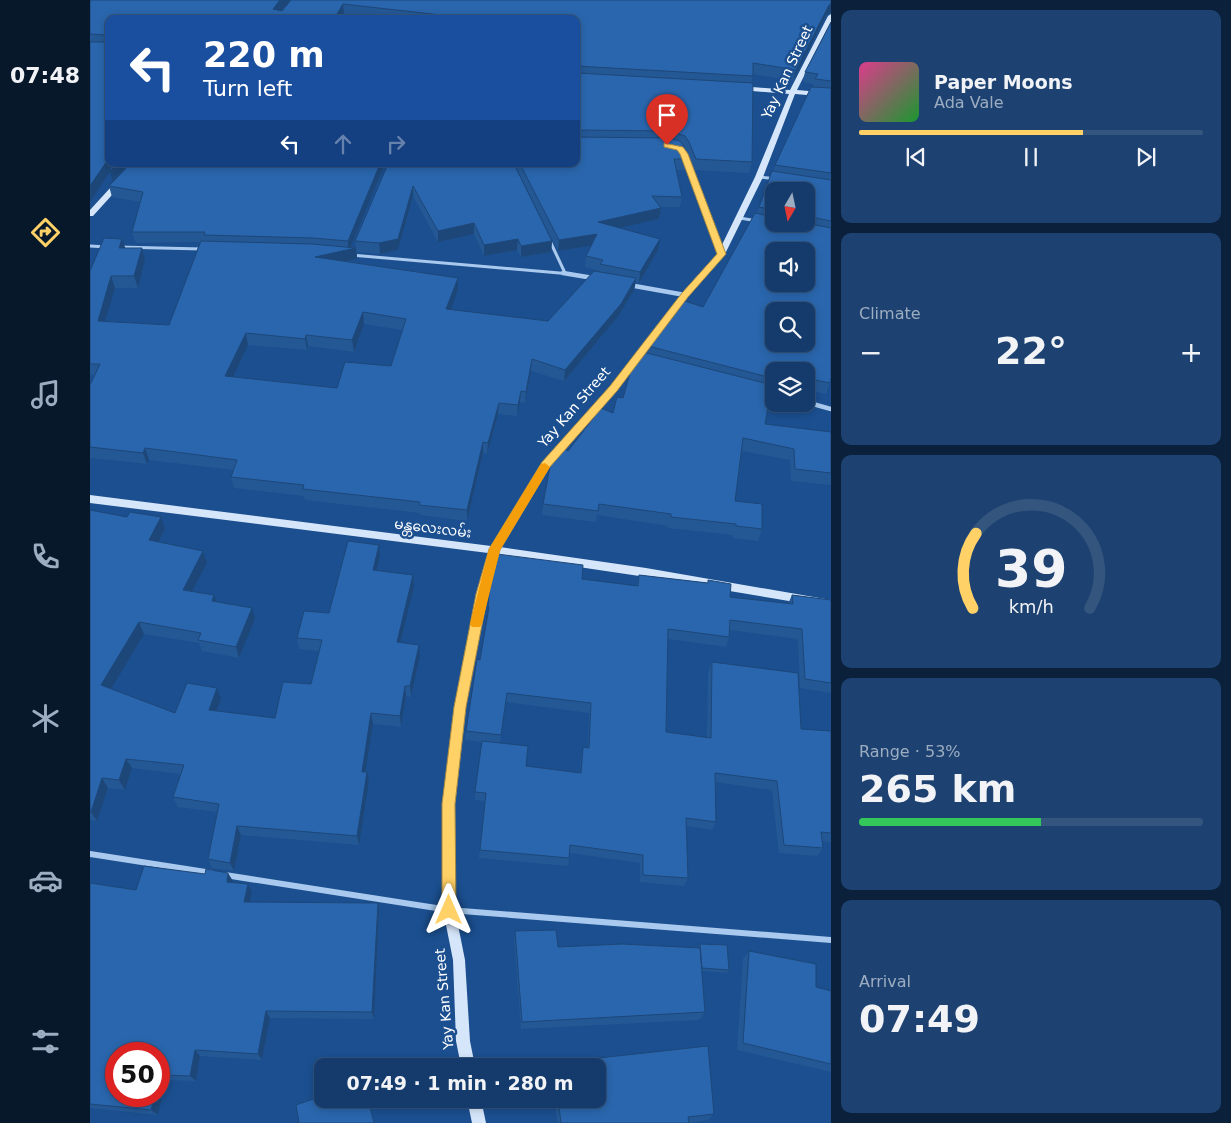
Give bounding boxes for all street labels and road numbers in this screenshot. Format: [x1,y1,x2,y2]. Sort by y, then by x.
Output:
street label: Yay Kan Street [758,22,816,122]
street label: Yay Kan Street [534,363,614,451]
street label: မန္တလေးလမ်း [393,513,473,545]
street label: Yay Kan Street [432,947,456,1051]

